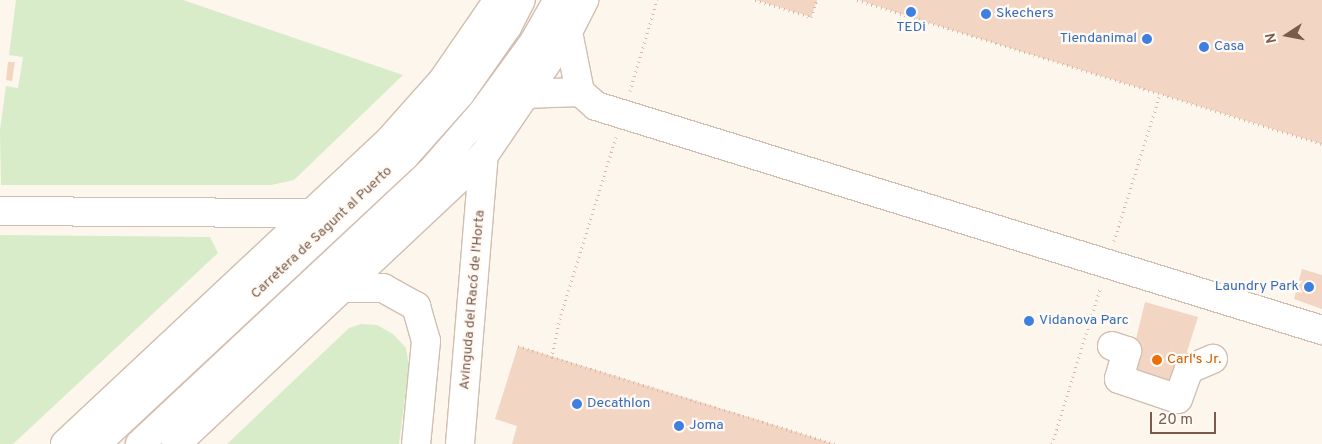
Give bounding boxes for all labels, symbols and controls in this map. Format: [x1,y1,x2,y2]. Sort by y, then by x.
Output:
marker: TEDi [905,6,917,18]
place label: Skechers [996,6,1054,22]
marker: Skechers [980,8,992,20]
north arrow [1262,10,1312,60]
place label: TEDi [896,20,926,36]
place label: Tiendanimal [1060,31,1137,47]
text: N [1262,31,1281,45]
marker: Tiendanimal [1141,33,1153,45]
place label: Casa [1214,39,1244,55]
marker: Casa [1198,41,1210,53]
street label: Carretera de Sagunt al Puerto [248,163,396,303]
street label: Avinguda del Racó de l'Horta [457,209,489,391]
place label: Laundry Park [1215,279,1299,295]
marker: Laundry Park [1303,281,1315,293]
place label: Vidanova Parc [1039,313,1129,329]
marker: Vidanova Parc [1023,315,1035,327]
place label: Carl's Jr. [1167,352,1221,368]
marker: Carl's Jr. [1151,354,1163,366]
place label: Decathlon [587,396,650,412]
marker: Decathlon [571,398,583,410]
scale bar [1152,402,1218,434]
text: 20 m [1158,411,1193,430]
place label: Joma [689,418,724,434]
marker: Joma [673,420,685,432]

